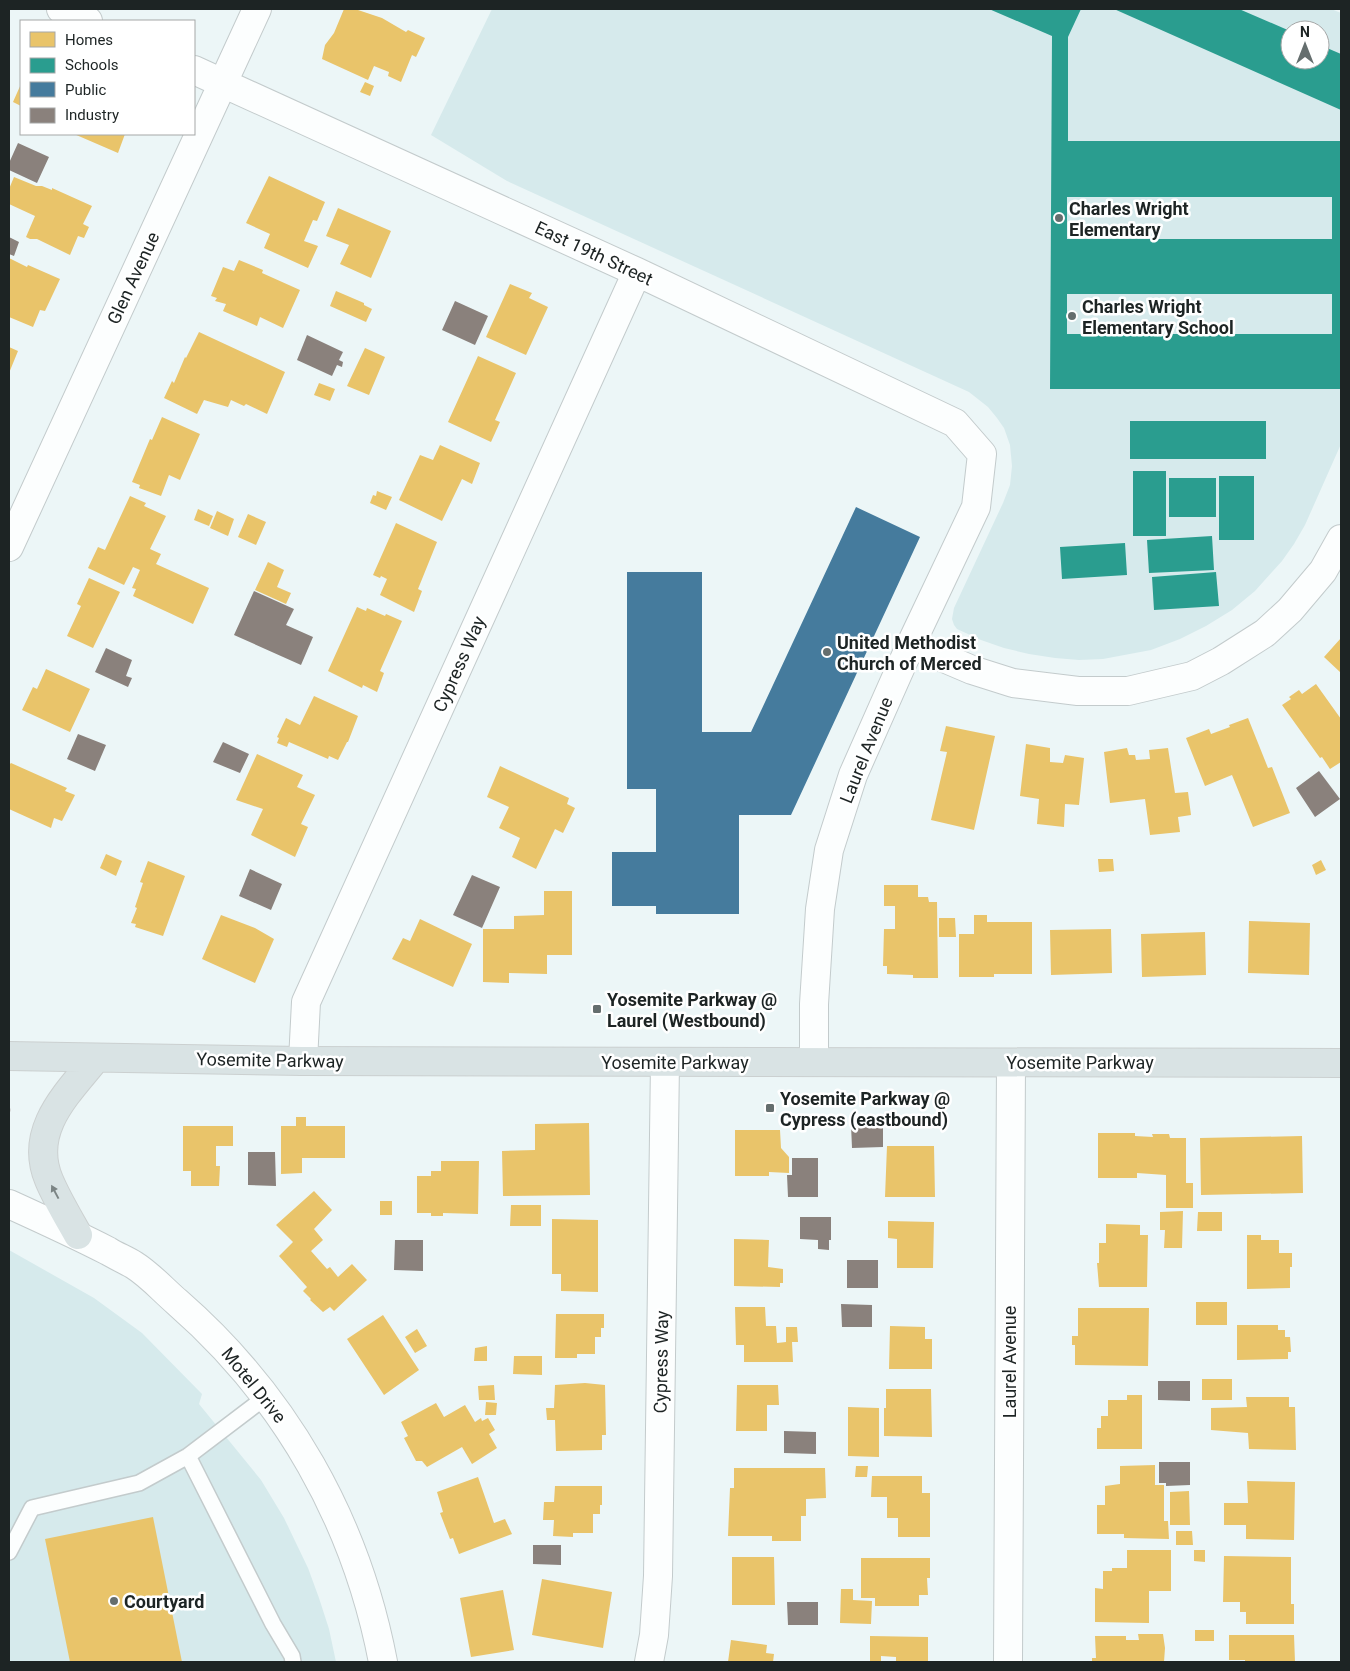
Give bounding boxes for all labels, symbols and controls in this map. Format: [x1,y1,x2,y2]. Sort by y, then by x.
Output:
legend [20,20,195,135]
north arrow [1280,20,1330,70]
text: N [1300,24,1310,40]
text: Homes [65,31,113,49]
text: Schools [65,56,119,74]
text: Public [65,81,106,99]
text: Industry [65,106,119,124]
place label: Charles Wright Elementary [1069,198,1189,240]
marker: Charles Wright Elementary [1053,212,1065,224]
street label: East 19th Street [532,217,656,290]
street label: Glen Avenue [102,228,164,328]
place label: Charles Wright Elementary School [1082,296,1234,338]
marker: Charles Wright Elementary School [1066,310,1078,322]
street label: Cypress Way [429,612,490,715]
place label: United Methodist Church of Merced [837,632,982,674]
marker: United Methodist Church of Merced [821,646,833,658]
street label: Laurel Avenue [835,694,897,806]
place label: Yosemite Parkway @ Laurel (Westbound) [607,989,777,1032]
marker: Yosemite Parkway @ Laurel (Westbound) [591,1003,603,1015]
street label: Yosemite Parkway [196,1048,344,1072]
street label: Yosemite Parkway [601,1052,749,1073]
street label: Yosemite Parkway [1006,1052,1154,1073]
place label: Yosemite Parkway @ Cypress (eastbound) [780,1088,950,1131]
marker: Yosemite Parkway @ Cypress (eastbound) [764,1102,776,1114]
one-way arrow [51,1185,59,1200]
street label: Laurel Avenue [999,1306,1020,1418]
street label: Cypress Way [650,1310,672,1414]
street label: Motel Drive [217,1343,291,1427]
place label: Courtyard [124,1591,204,1612]
marker: Courtyard [108,1595,120,1607]

